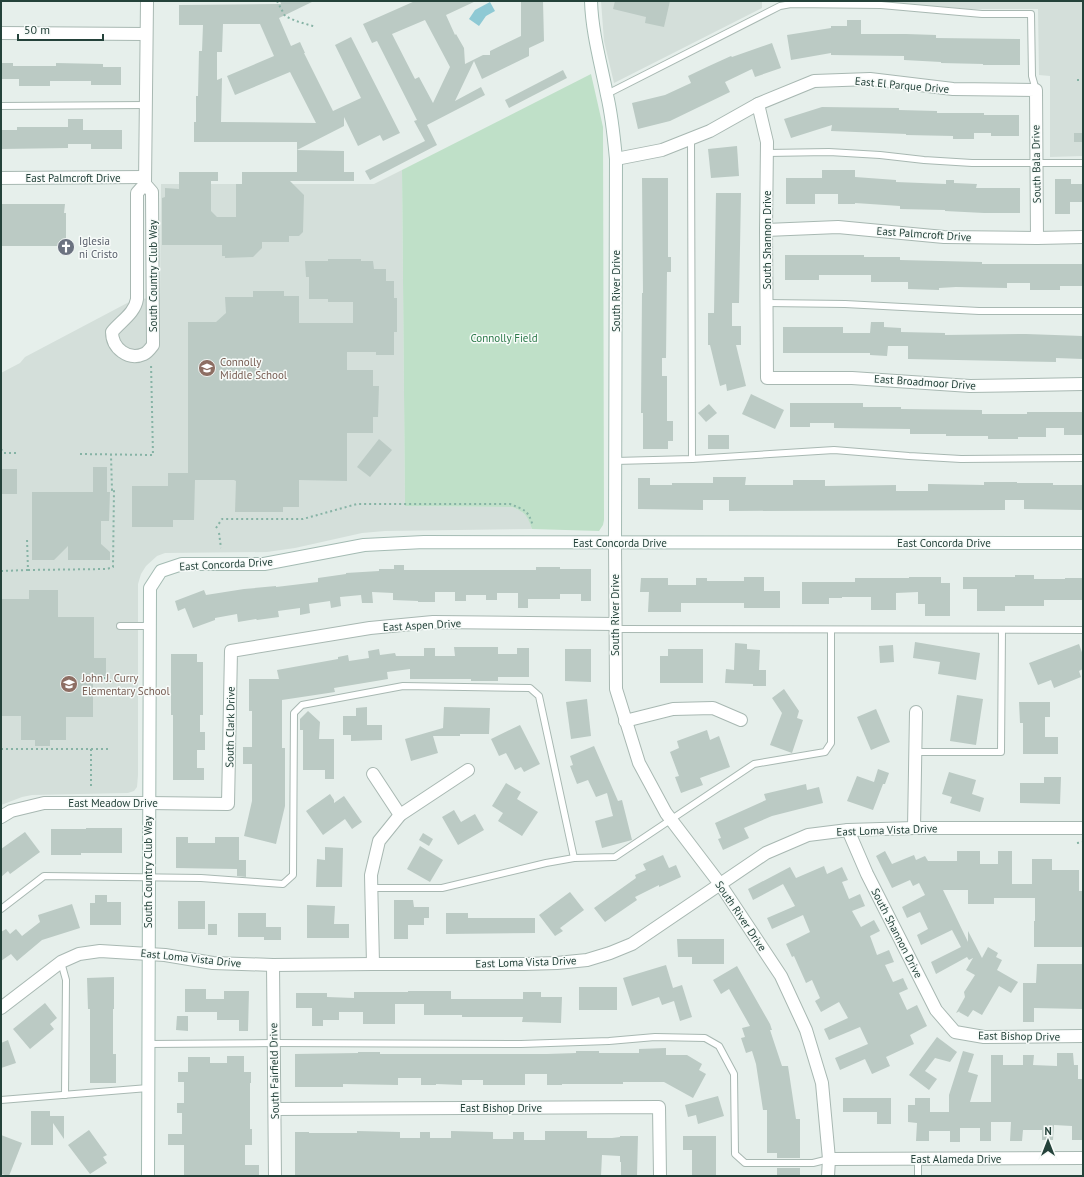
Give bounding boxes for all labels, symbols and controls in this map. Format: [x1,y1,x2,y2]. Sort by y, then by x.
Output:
scale bar [18,16,103,42]
text: 50 m [24,22,50,37]
street label: East El Parque Drive [854,74,950,96]
street label: South Bala Drive [1028,124,1044,203]
street label: East Palmcroft Drive [25,171,121,185]
street label: South Shannon Drive [760,190,774,290]
street label: South Country Club Way [146,219,160,332]
street label: East Palmcroft Drive [876,224,972,244]
place label: Iglesia ni Cristo [79,234,118,261]
church icon: Iglesia ni Cristo [56,237,76,257]
street label: South River Drive [609,250,623,332]
park label: Connolly Field [470,331,538,345]
place label: Connolly Middle School [220,355,288,382]
school or university icon: Connolly Middle School [197,358,217,378]
street label: East Broadmoor Drive [874,371,977,393]
street label: East Concorda Drive [573,536,667,550]
street label: East Concorda Drive [897,536,991,550]
street label: East Concorda Drive [179,555,274,573]
street label: South River Drive [608,574,622,656]
street label: East Aspen Drive [382,616,462,634]
place label: John J. Curry Elementary School [81,671,170,698]
school or university icon: John J. Curry Elementary School [59,674,79,694]
street label: South Clark Drive [222,686,238,768]
street label: East Meadow Drive [68,796,158,810]
street label: South Country Club Way [141,815,155,928]
street label: East Loma Vista Drive [836,821,938,839]
street label: South River Drive [712,878,770,954]
street label: South Shannon Drive [868,886,926,981]
street label: East Loma Vista Drive [140,946,242,970]
street label: East Loma Vista Drive [475,953,577,971]
street label: South Fairfield Drive [266,1022,282,1119]
street label: East Bishop Drive [978,1028,1061,1044]
street label: East Bishop Drive [460,1101,542,1115]
north arrow [1028,1121,1068,1161]
text: N [1044,1124,1052,1138]
street label: East Alameda Drive [911,1152,1002,1166]

